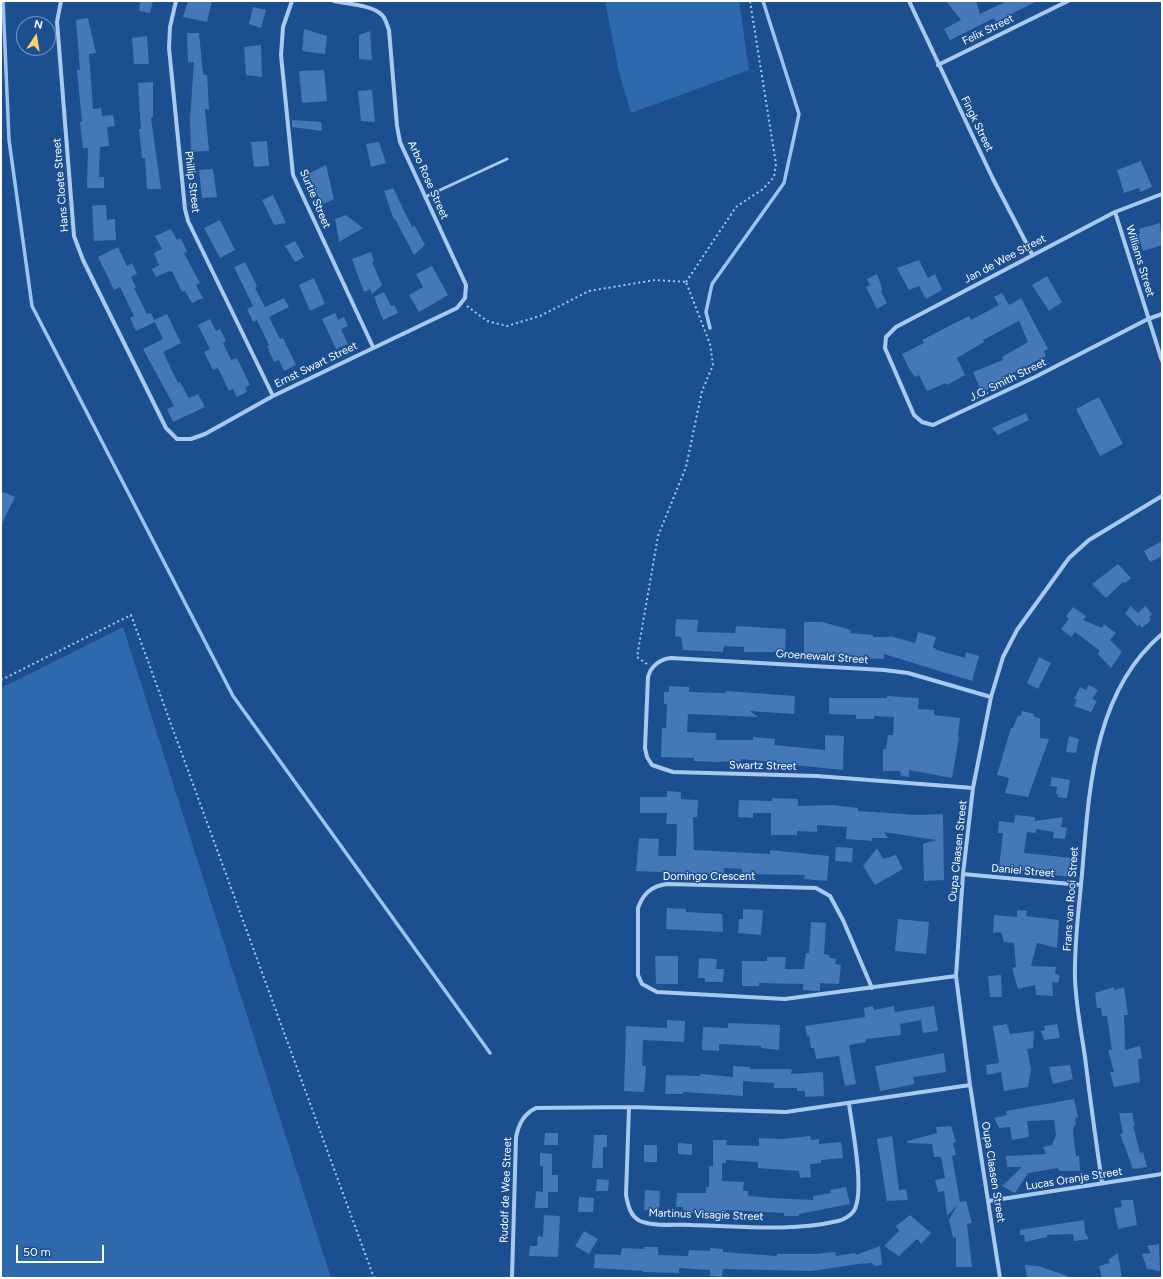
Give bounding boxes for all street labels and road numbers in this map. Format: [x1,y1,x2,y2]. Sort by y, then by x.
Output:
street label: Felix Street [960,12,1016,48]
street label: Fingk Street [958,94,996,154]
street label: Hans Cloete Street [50,137,72,233]
street label: Arbo Rose Street [405,139,451,221]
street label: Phillip Street [182,150,202,214]
street label: Surtie Street [297,167,333,231]
street label: Williams Street [1123,224,1157,298]
street label: Jan de Wee Street [962,232,1048,286]
street label: Ernst Swart Street [272,339,360,391]
street label: J.G. Smith Street [967,356,1049,404]
street label: Groenewald Street [775,647,869,667]
street label: Swartz Street [729,759,797,773]
street label: Oupa Claasen Street [946,800,970,902]
street label: Frans van Rooi Street [1061,846,1081,952]
street label: Daniel Street [991,862,1055,880]
street label: Domingo Crescent [663,870,755,884]
street label: Oupa Claasen Street [979,1121,1007,1223]
street label: Rudolf de Wee Street [498,1137,514,1243]
street label: Lucas Oranje Street [1025,1165,1123,1193]
street label: Martinus Visagie Street [648,1206,764,1224]

